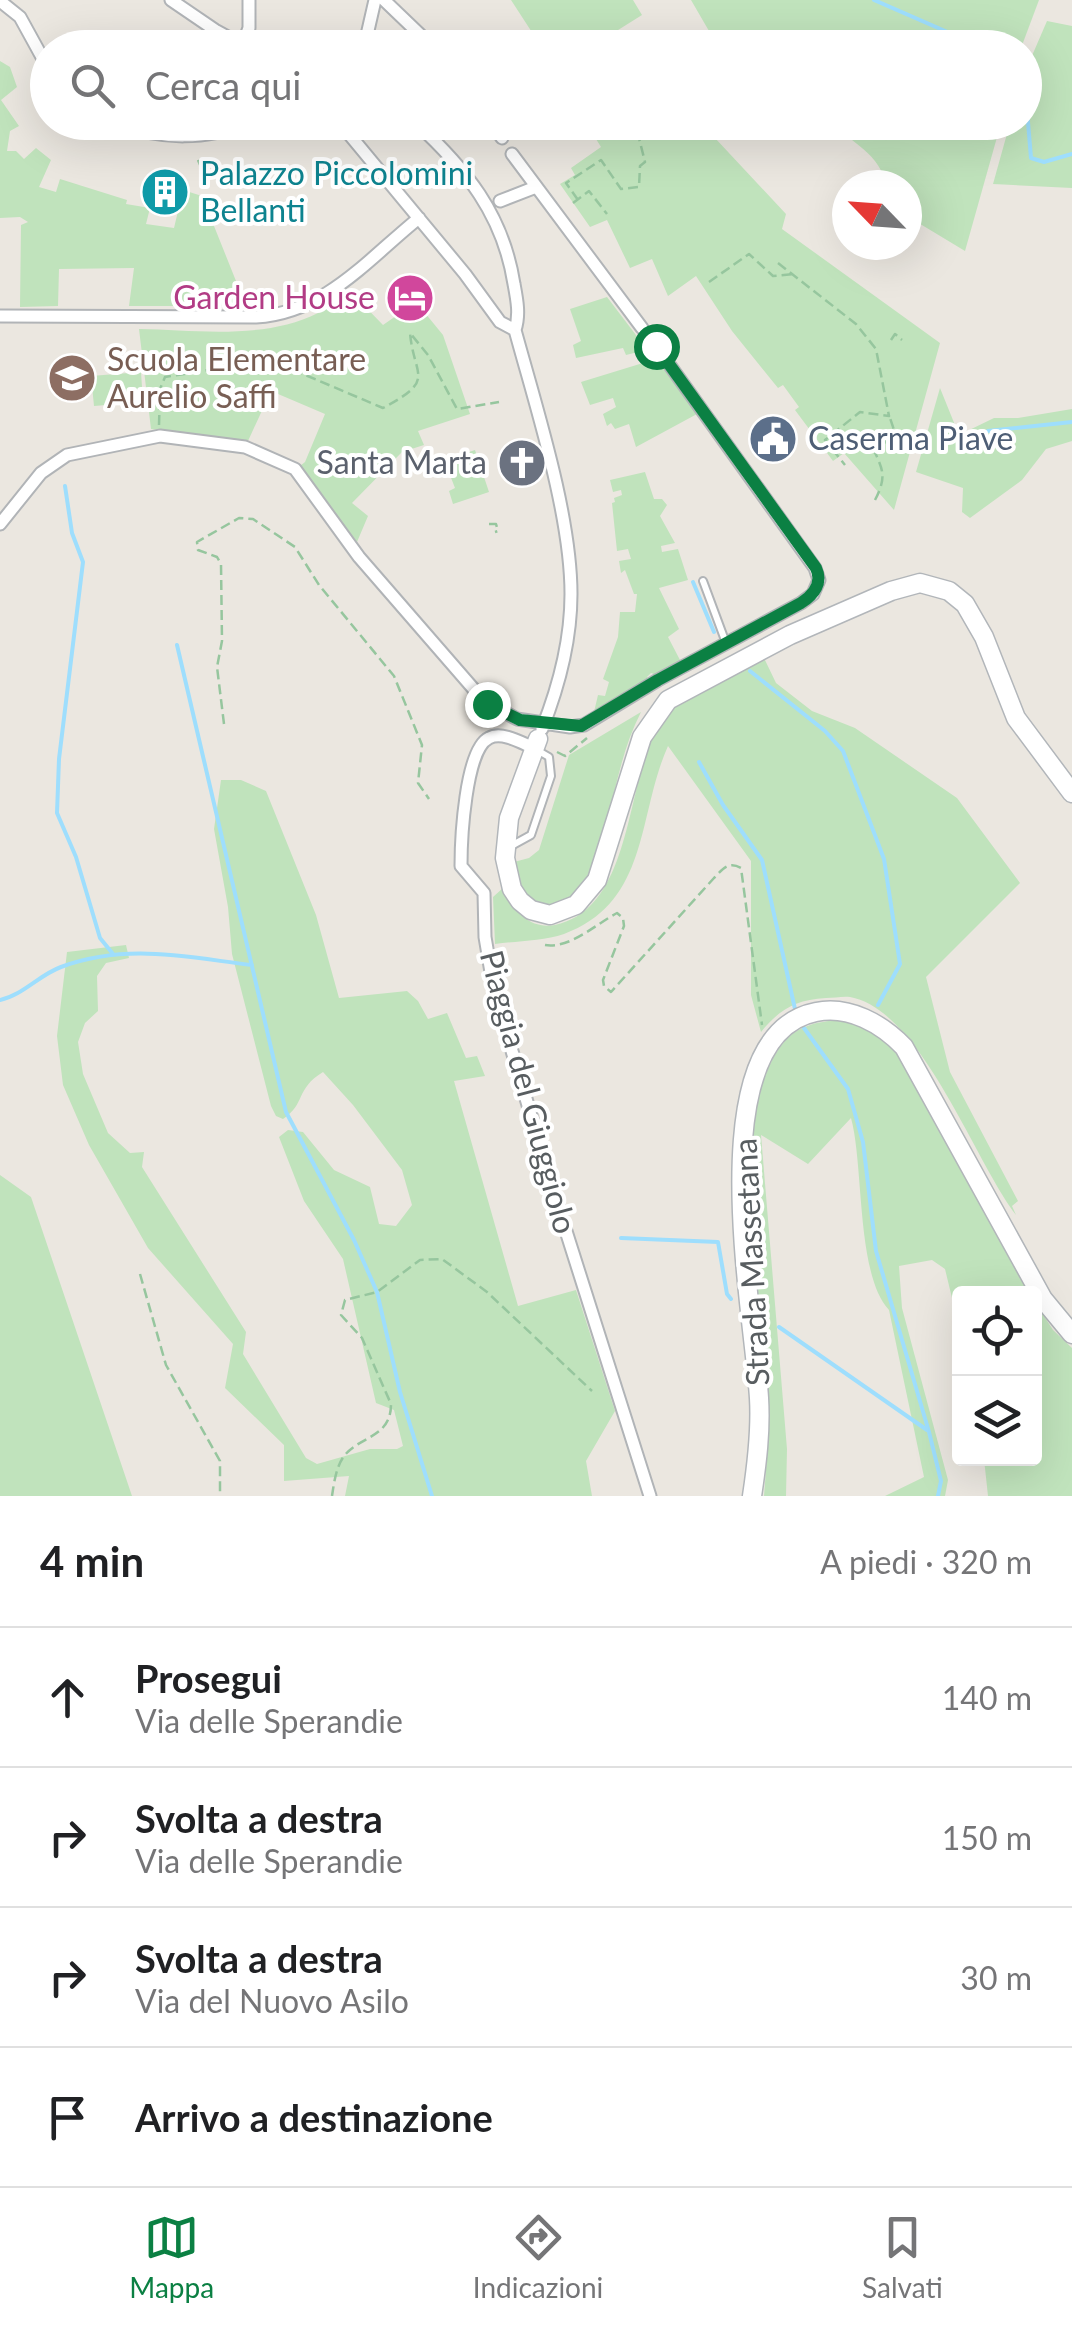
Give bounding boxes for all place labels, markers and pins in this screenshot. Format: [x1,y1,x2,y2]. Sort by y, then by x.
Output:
place label: Palazzo Piccolomini Bellanti [200,153,473,229]
building icon: Palazzo Piccolomini Bellanti [139,166,191,218]
hotel icon: Garden House [384,272,436,324]
place label: Garden House [173,277,375,316]
place label: Scuola Elementare Aurelio Saffi [107,339,366,415]
school or university icon: Scuola Elementare Aurelio Saffi [46,352,98,404]
public building icon: Caserma Piave [747,413,799,465]
place label: Caserma Piave [808,418,1013,457]
church icon: Santa Marta [496,437,548,489]
place label: Santa Marta [317,442,487,481]

